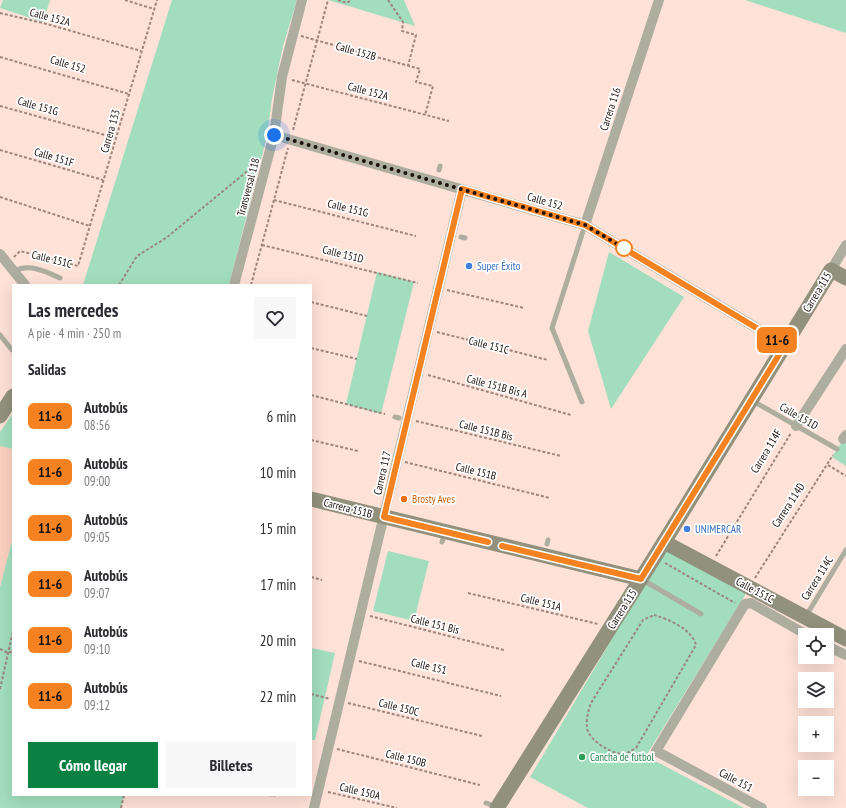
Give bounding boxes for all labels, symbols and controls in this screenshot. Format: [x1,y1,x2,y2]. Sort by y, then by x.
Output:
street label: Calle 152A [28,5,73,29]
street label: Calle 152B [334,39,378,63]
street label: Calle 152 [49,52,87,76]
street label: Calle 152A [346,79,391,103]
street label: Carrera 116 [596,86,624,132]
street label: Calle 151G [16,94,60,118]
street label: Carrera 133 [97,108,123,154]
your location [264,125,284,145]
street label: Calle 151F [32,144,76,170]
street label: Transversal 118 [234,156,262,218]
street label: Calle 152 [526,189,564,213]
street label: Calle 151G [326,196,370,220]
unlabelled marker [615,239,633,257]
street label: Calle 151D [321,242,365,266]
street label: Calle 151C [30,247,74,271]
place label: Super Éxito [477,259,521,273]
marker: Super Éxito [464,261,474,271]
street label: Carrera 115 [800,269,834,315]
button: heart [254,297,296,339]
text: Las mercedes [28,298,119,322]
text: A pie · 4 min · 250 m [28,325,121,342]
line badge: 11-6 [749,327,805,353]
text: 11-6 [765,331,789,349]
street label: Calle 151C [467,333,511,357]
text: Salidas [28,360,66,379]
street label: Calle 151B Bis A [465,371,530,401]
text: Autobús [84,398,128,417]
street label: Calle 151D [777,399,821,433]
text: 11-6 [38,407,62,425]
text: 6 min [266,407,296,426]
text: 08:56 [84,417,110,434]
street label: Calle 151B Bis [458,417,515,444]
street label: Carrera 114F [747,426,785,476]
street label: Carrera 117 [370,450,394,496]
text: Autobús [84,454,128,473]
street label: Calle 151B [454,459,498,483]
text: 11-6 [38,463,62,481]
text: 10 min [260,463,296,482]
text: 09:00 [84,473,110,490]
street label: Carrera 114D [768,480,808,530]
place label: Brosty Aves [412,492,455,506]
marker: Brosty Aves [399,494,409,504]
street label: Carrera 151B [322,495,374,521]
text: Autobús [84,510,128,529]
text: 11-6 [38,519,62,537]
text: 15 min [260,519,296,538]
place label: UNIMERCAR [695,522,741,536]
marker: UNIMERCAR [682,524,692,534]
text: 09:05 [84,529,110,546]
street label: Carrera 114C [798,553,836,603]
text: Autobús [84,566,128,585]
street label: Calle 151C [734,574,776,606]
text: 11-6 [38,575,62,593]
text: 17 min [260,575,296,594]
text: 09:07 [84,585,110,602]
street label: Carrera 115 [604,586,640,632]
street label: Calle 151A [519,590,564,614]
street label: Calle 151 Bis [409,611,461,637]
text: Autobús [84,622,128,641]
map controls [798,628,834,796]
button: locate [798,628,834,664]
text: 11-6 [38,631,62,649]
text: 20 min [260,631,296,650]
text: 09:10 [84,641,110,658]
street label: Calle 151 [410,655,448,677]
button: layers [798,672,834,708]
text: Autobús [84,678,128,697]
text: 11-6 [38,687,62,705]
text: 22 min [260,687,296,706]
street label: Calle 150C [377,695,421,719]
text: 09:12 [84,697,110,714]
button: + [798,716,834,752]
button: Cómo llegar [28,742,158,788]
button: Billetes [166,742,296,788]
street label: Calle 150B [384,746,428,770]
place label: Cancha de futbol [590,750,654,764]
marker: Cancha de futbol [577,752,587,762]
button: − [798,760,834,796]
street label: Calle 151 [717,765,755,795]
street label: Calle 150A [338,780,382,803]

